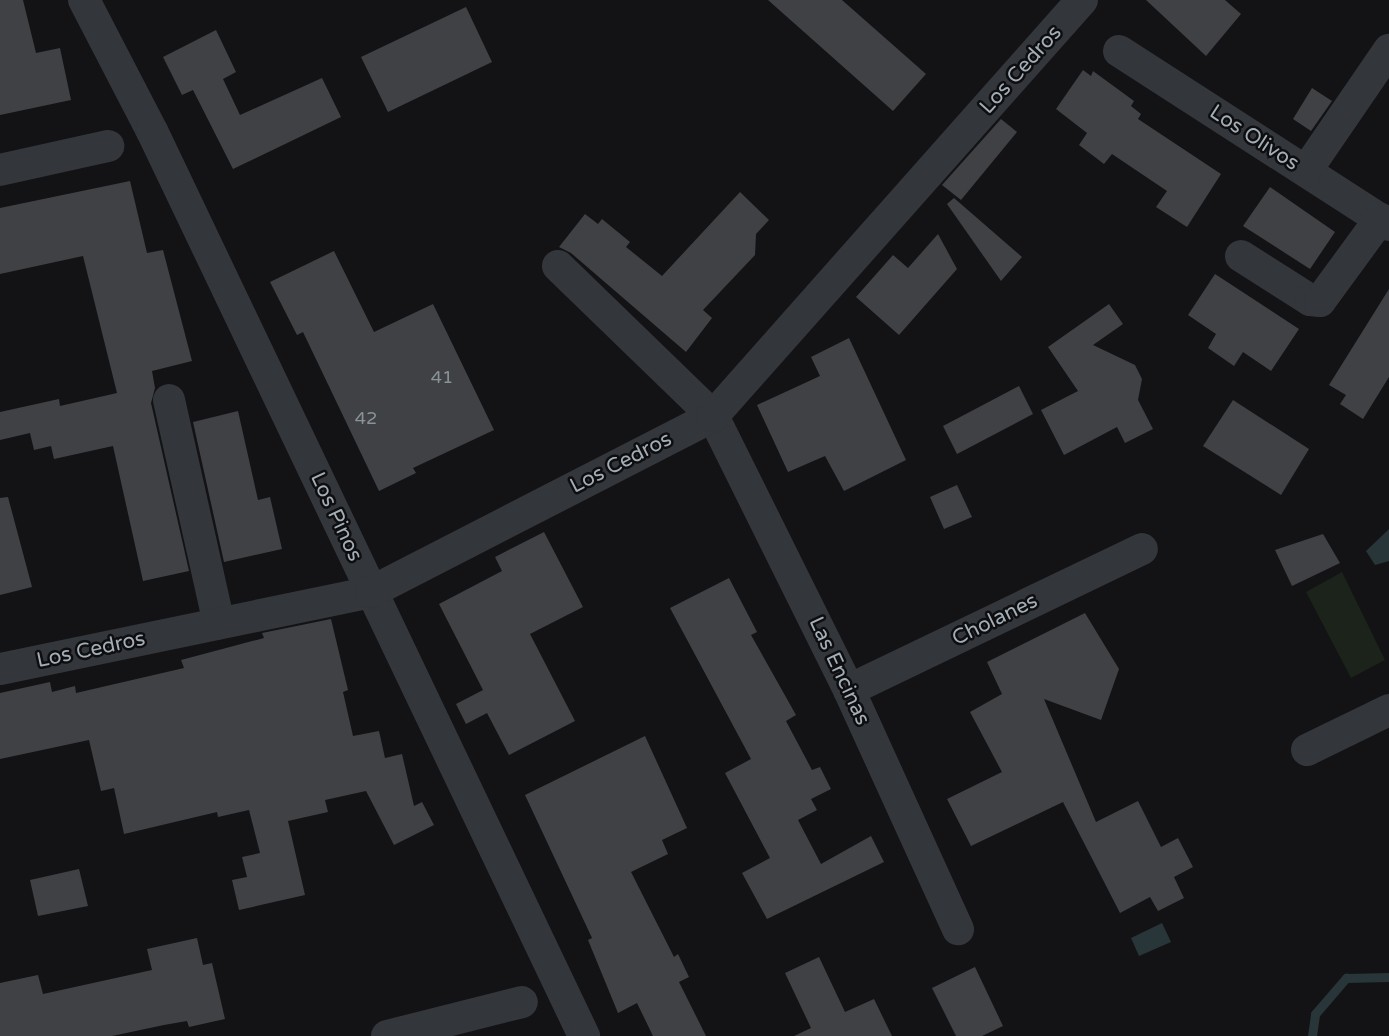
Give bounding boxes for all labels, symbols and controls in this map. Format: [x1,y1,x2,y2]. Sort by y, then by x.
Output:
street label: Los Cedros [975,21,1067,119]
street label: Los Olivos [1205,100,1303,176]
house number: 41 [431,366,453,388]
house number: 42 [355,407,377,429]
street label: Los Cedros [566,427,676,499]
street label: Los Pinos [304,469,368,565]
street label: Cholanes [948,589,1042,651]
street label: Las Encinas [803,613,875,729]
street label: Los Cedros [34,626,148,674]

